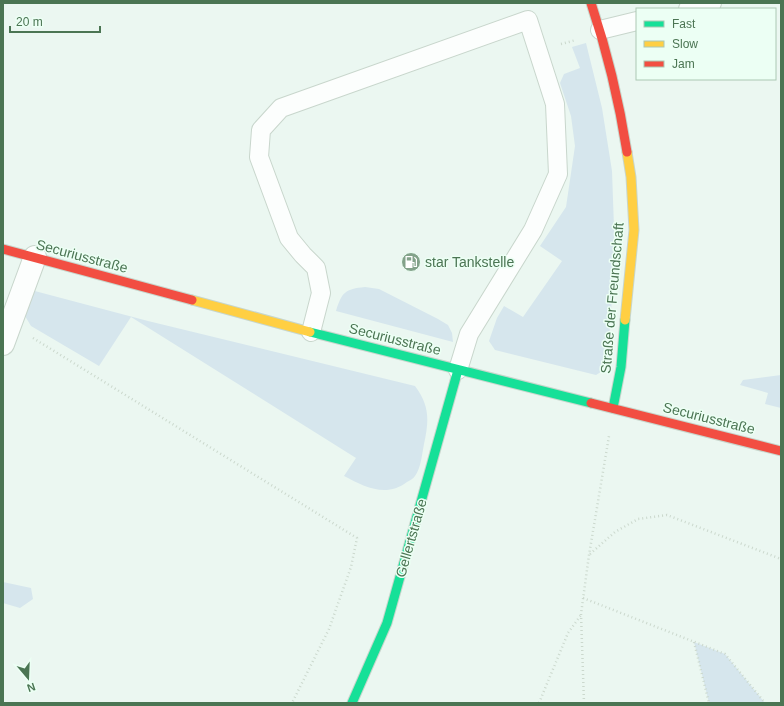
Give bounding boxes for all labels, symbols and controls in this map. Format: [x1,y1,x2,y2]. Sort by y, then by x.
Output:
scale bar [10,8,100,34]
legend [636,8,776,80]
text: 20 m [16,15,43,29]
text: Fast [672,17,696,31]
text: Slow [672,37,698,51]
text: Jam [672,57,695,71]
street label: Straße der Freundschaft [597,222,627,374]
street label: Securiusstraße [34,236,130,276]
fuel station icon: star Tankstelle [400,251,422,273]
place label: star Tankstelle [425,254,514,270]
street label: Securiusstraße [347,320,443,358]
street label: Securiusstraße [661,399,757,437]
street label: Gellertstraße [392,497,430,579]
north arrow [8,658,48,698]
text: N [25,680,37,694]

